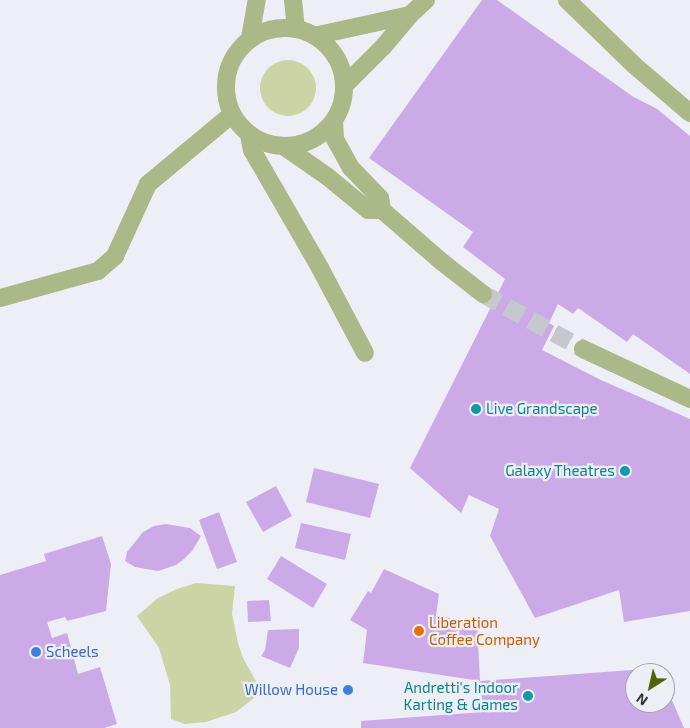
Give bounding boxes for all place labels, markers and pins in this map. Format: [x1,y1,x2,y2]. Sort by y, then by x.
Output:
place label: Live Grandscape [486,400,598,418]
marker: Live Grandscape [470,403,482,415]
place label: Galaxy Theatres [505,462,615,480]
marker: Galaxy Theatres [619,465,631,477]
place label: Liberation Coffee Company [429,613,540,648]
marker: Liberation Coffee Company [413,625,425,637]
place label: Scheels [46,643,99,661]
marker: Scheels [30,646,42,658]
place label: Andretti's Indoor Karting & Games [404,678,518,713]
place label: Willow House [244,681,338,699]
marker: Willow House [342,684,354,696]
marker: Andretti's Indoor Karting & Games [522,690,534,702]

